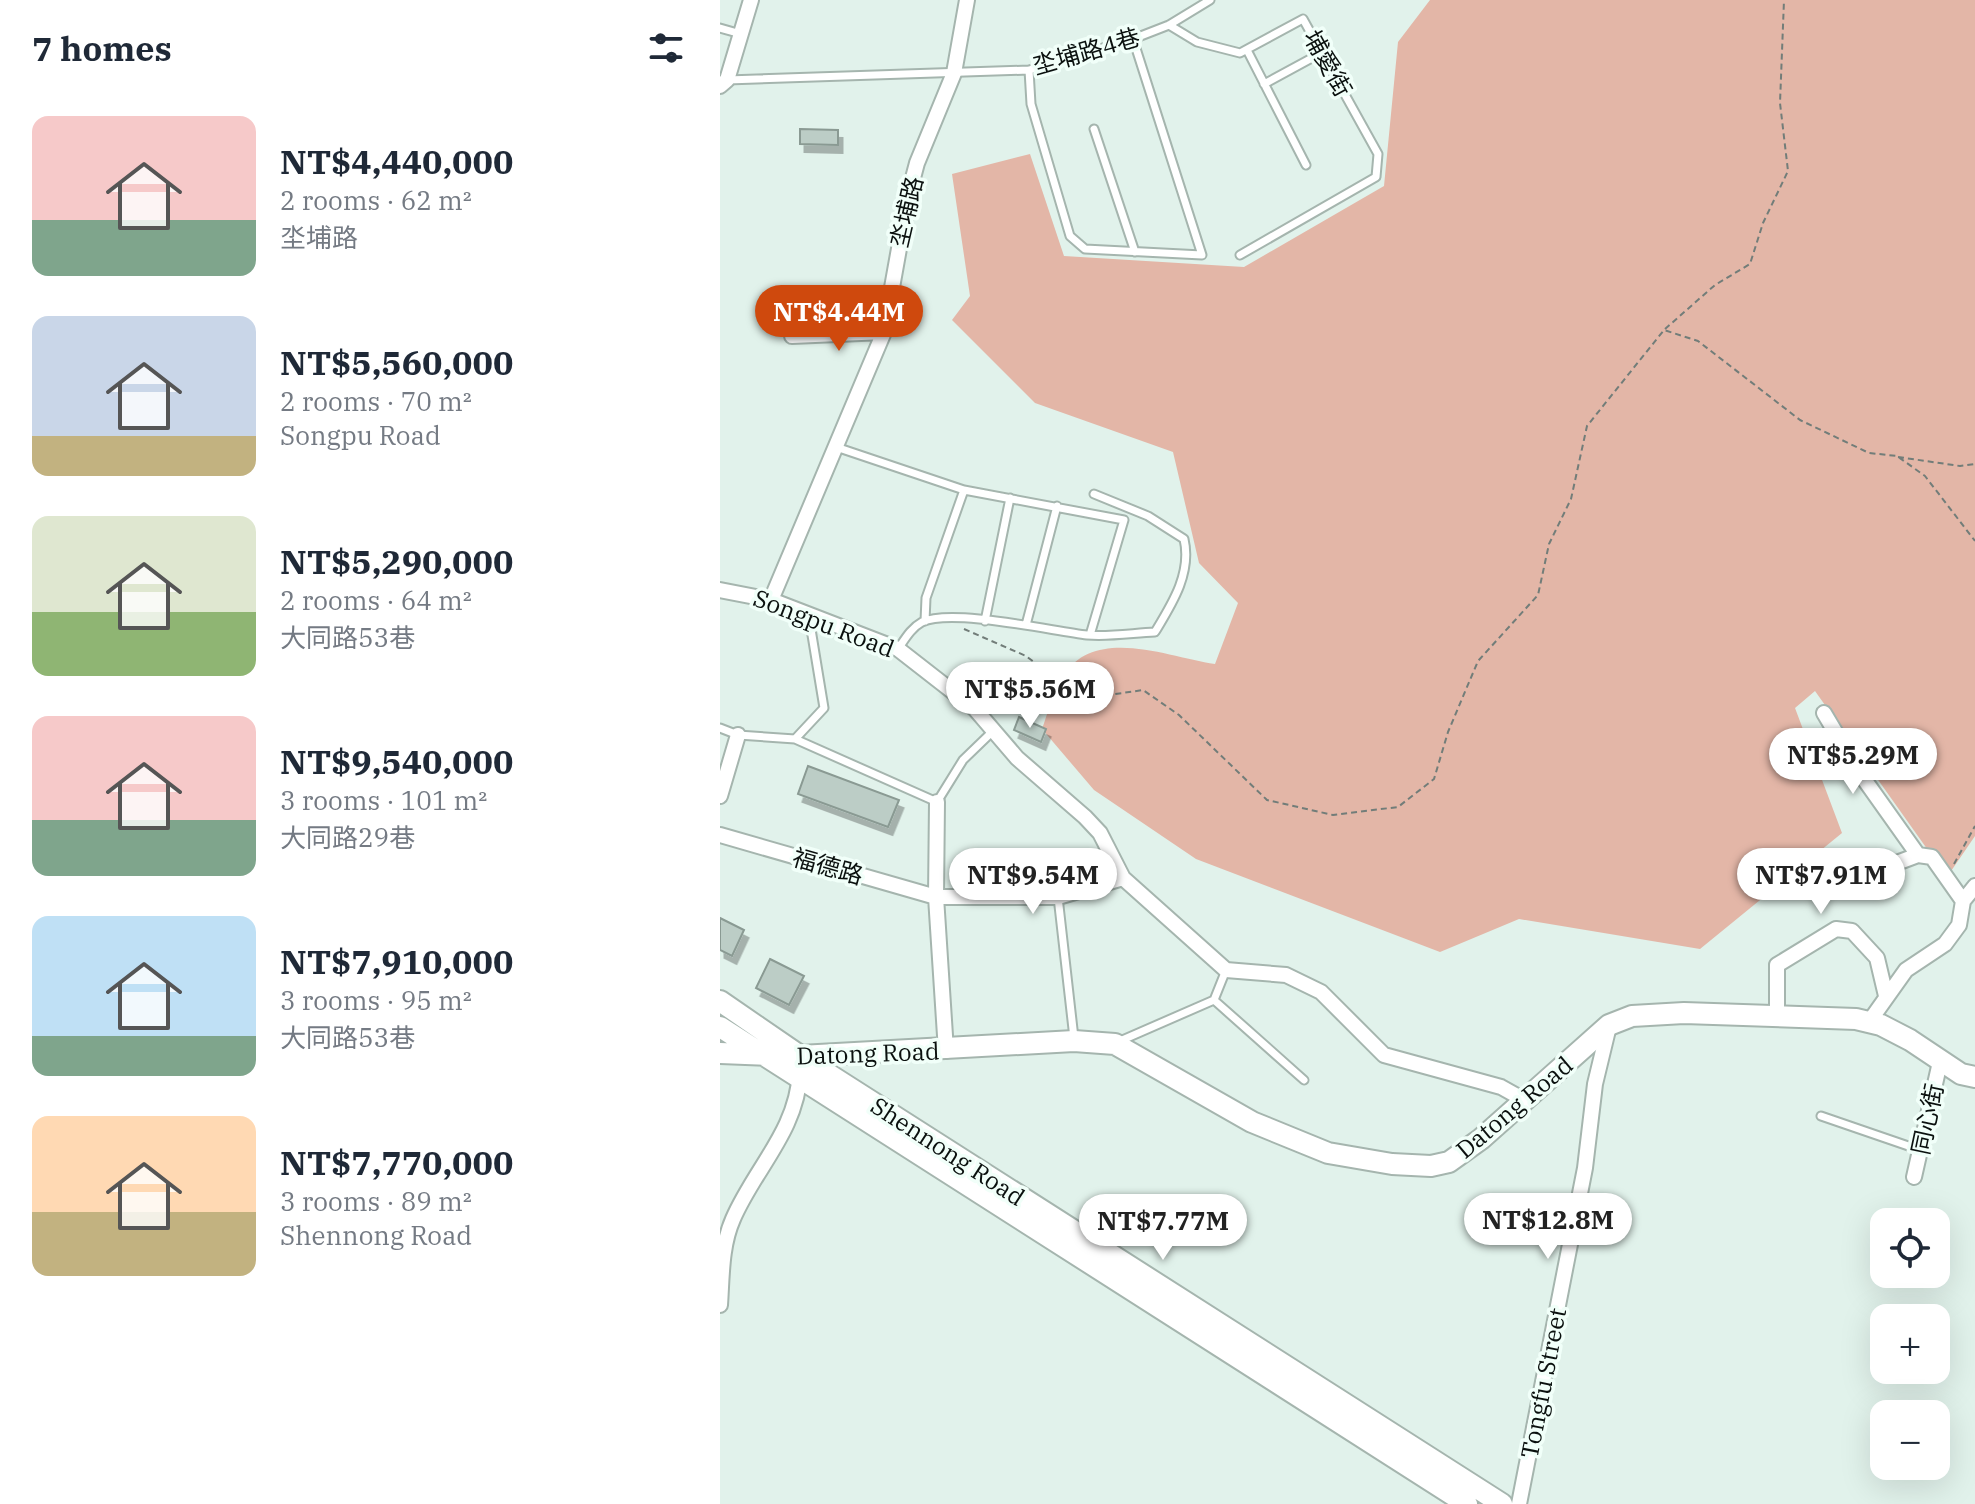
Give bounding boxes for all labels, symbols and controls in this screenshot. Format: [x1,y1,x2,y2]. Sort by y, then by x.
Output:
street label: 坔埔路4巷 [1029,20,1143,82]
street label: 埔愛街 [1297,24,1359,102]
text: 7 homes [32,26,172,70]
icon: filters [644,26,688,70]
text: NT$4,440,000 [280,139,513,183]
icon: home [96,148,192,244]
street label: 坔埔路 [882,173,930,251]
text: 2 rooms · 62 m² [280,183,472,217]
text: 坔埔路 [280,220,358,254]
pin: NT$4.44M [756,285,922,353]
text: NT$4.44M [773,294,905,328]
text: NT$5,560,000 [280,340,513,384]
icon: home [96,348,192,444]
text: 2 rooms · 70 m² [280,384,472,418]
text: Songpu Road [280,418,441,452]
text: NT$5,290,000 [280,539,513,583]
icon: home [96,548,192,644]
street label: Songpu Road [749,581,899,665]
text: 2 rooms · 64 m² [280,583,472,617]
text: 大同路53巷 [280,620,415,654]
pin: NT$5.56M [947,662,1113,730]
text: NT$5.56M [964,671,1096,705]
pin: NT$5.29M [1770,728,1936,796]
text: NT$5.29M [1787,737,1919,771]
text: NT$9,540,000 [280,739,513,783]
icon: home [96,748,192,844]
text: 3 rooms · 101 m² [280,783,487,817]
text: 大同路29巷 [280,820,415,854]
street label: 福德路 [789,841,867,891]
pin: NT$9.54M [950,848,1116,916]
pin: NT$7.91M [1738,848,1904,916]
text: NT$9.54M [967,857,1099,891]
text: NT$7.91M [1755,857,1887,891]
text: NT$7,910,000 [280,939,513,983]
icon: home [96,948,192,1044]
text: 3 rooms · 95 m² [280,983,472,1017]
text: 大同路53巷 [280,1020,415,1054]
street label: Datong Road [796,1035,940,1071]
street label: Datong Road [1449,1049,1579,1165]
street label: 同心街 [1904,1080,1950,1158]
street label: Shennong Road [865,1089,1031,1213]
text: NT$7,770,000 [280,1140,513,1184]
icon: home [96,1148,192,1244]
text: 3 rooms · 89 m² [280,1184,472,1218]
pin: NT$12.8M [1465,1193,1631,1261]
pin: NT$7.77M [1080,1194,1246,1262]
text: NT$12.8M [1482,1202,1614,1236]
text: NT$7.77M [1097,1203,1229,1237]
map controls [1870,1208,1950,1480]
button: locate [1870,1208,1950,1288]
text: Shennong Road [280,1218,472,1252]
button: + [1870,1304,1950,1384]
street label: Tongfu Street [1513,1305,1573,1461]
button: − [1870,1400,1950,1480]

